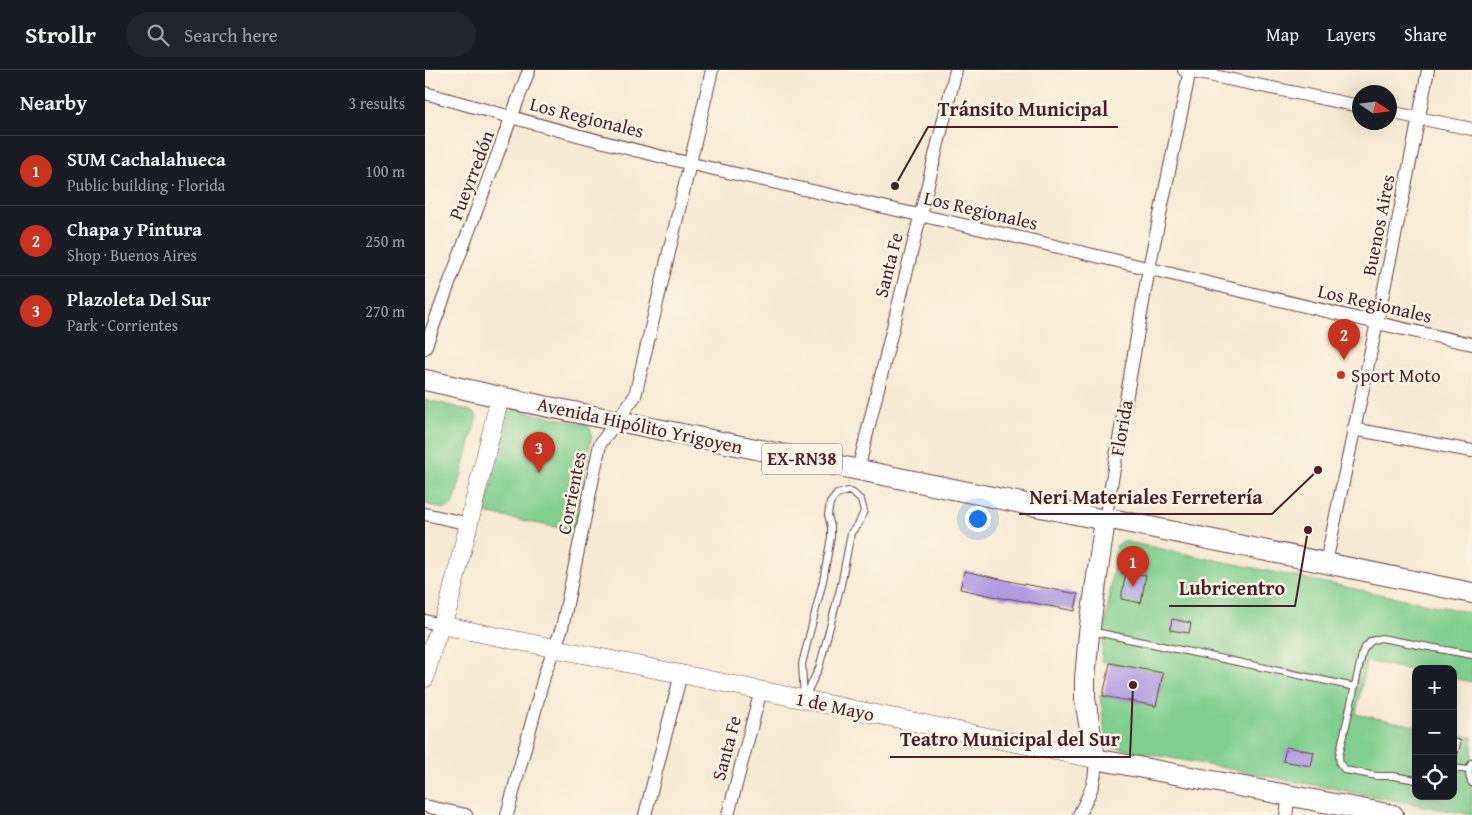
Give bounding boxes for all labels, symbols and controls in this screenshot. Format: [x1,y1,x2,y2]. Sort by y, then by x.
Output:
search box [126,12,476,57]
text: Strollr [25,17,96,52]
icon: search [144,21,172,49]
text: Search here [184,21,278,49]
text: Map [1266,21,1299,48]
text: Layers [1327,21,1376,48]
text: Share [1404,21,1447,48]
north arrow [1352,85,1397,130]
text: Nearby [20,87,87,118]
street label: Los Regionales [527,89,647,145]
text: 3 results [348,91,405,115]
callout: Tránsito Municipal [928,92,1118,127]
text: Tránsito Municipal [938,94,1108,123]
street label: Pueyrredón [441,126,501,224]
text: SUM Cachalahueca [67,145,226,173]
text: 1 [32,159,40,183]
text: 100 m [365,159,405,183]
street label: Buenos Aires [1354,172,1402,278]
text: Public building · Florida [67,173,225,197]
street label: Los Regionales [921,183,1041,237]
text: Chapa y Pintura [67,215,202,243]
text: 2 [32,229,40,253]
text: 250 m [365,229,405,253]
street label: Santa Fe [866,229,910,301]
text: Shop · Buenos Aires [67,243,197,267]
street label: Los Regionales [1315,276,1435,330]
text: Plazoleta Del Sur [67,285,211,313]
text: 3 [32,299,40,323]
text: 270 m [365,299,405,323]
text: Park · Corrientes [67,313,178,337]
pin: 2 [1328,319,1360,360]
place label: Sport Moto [1351,361,1441,389]
marker: Sport Moto [1335,369,1347,381]
street label: Avenida Hipólito Yrigoyen [535,390,746,461]
street label: Florida [1102,398,1140,458]
pin: 3 [523,432,555,473]
road number: EX-RN38 [762,444,842,474]
street label: Corrientes [549,449,593,537]
callout: Neri Materiales Ferretería [1019,479,1272,514]
text: Neri Materiales Ferretería [1030,482,1263,511]
your location [965,506,991,532]
pin: 1 [1117,546,1149,587]
callout: Lubricentro [1169,571,1295,606]
text: Lubricentro [1179,573,1285,602]
map controls [1412,665,1457,800]
button: + [1412,665,1457,710]
street label: 1 de Mayo [793,684,877,728]
button: − [1412,710,1457,755]
street label: Santa Fe [704,712,748,784]
callout: Teatro Municipal del Sur [890,722,1130,757]
text: Teatro Municipal del Sur [900,724,1120,753]
button: locate [1412,755,1457,800]

